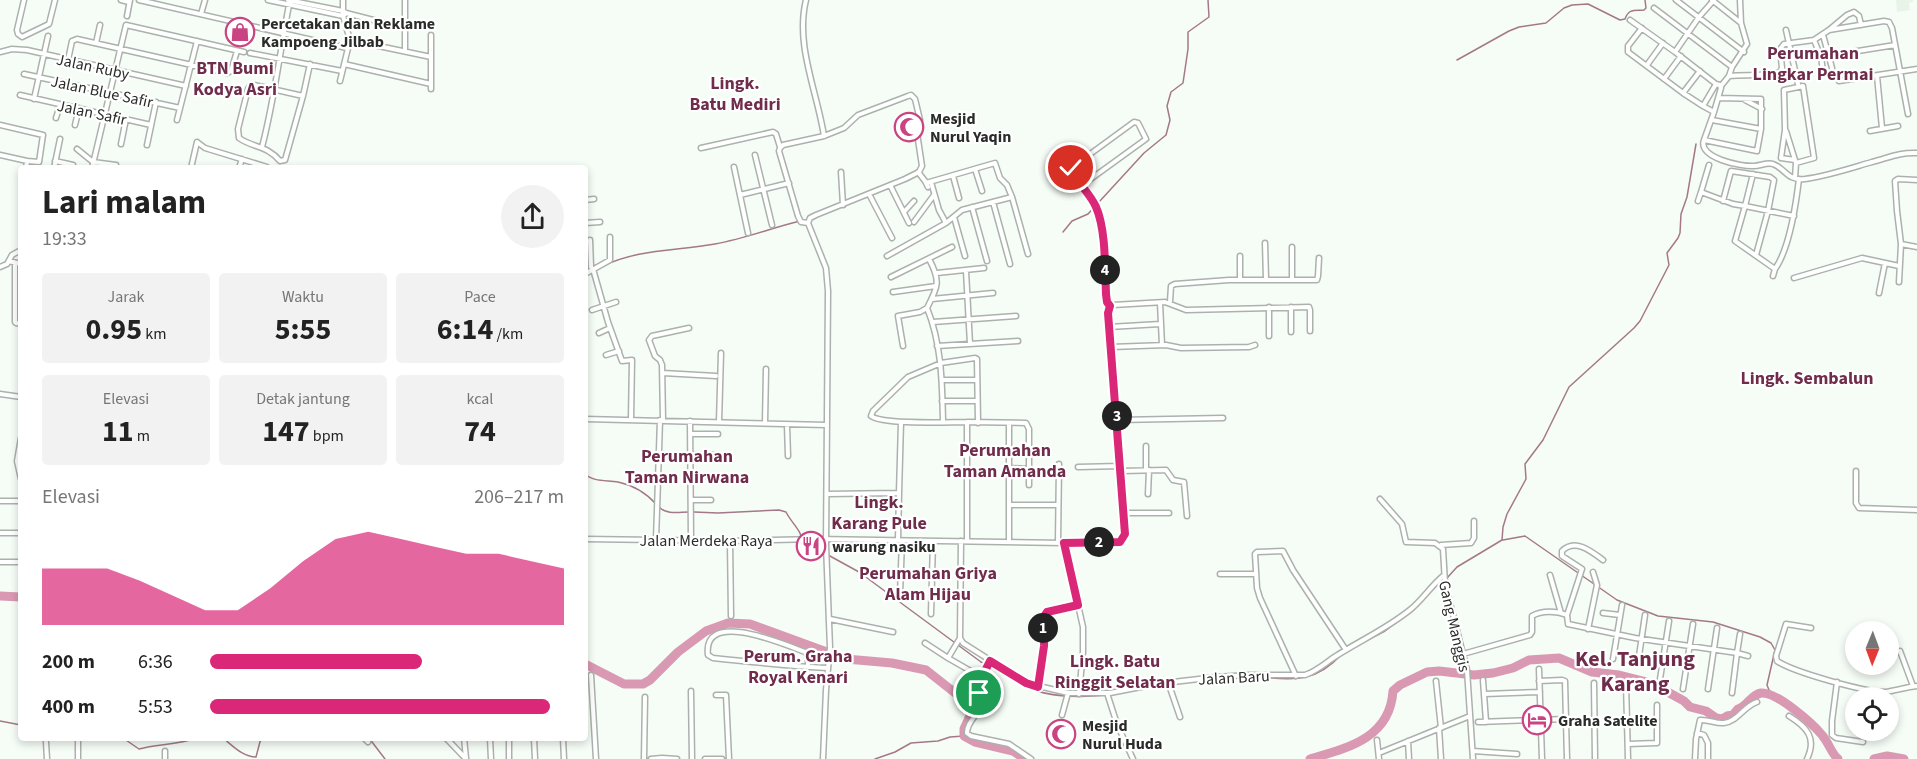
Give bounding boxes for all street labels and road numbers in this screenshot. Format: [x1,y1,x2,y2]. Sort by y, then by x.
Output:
street label: Jalan Ruby [54,49,132,86]
street label: Jalan Blue Safir [49,70,155,114]
street label: Jalan Safir [55,95,129,131]
street label: Jalan Merdeka Raya [640,530,772,552]
street label: Gang Manggis [1433,578,1475,674]
street label: Jalan Baru [1198,665,1270,691]

